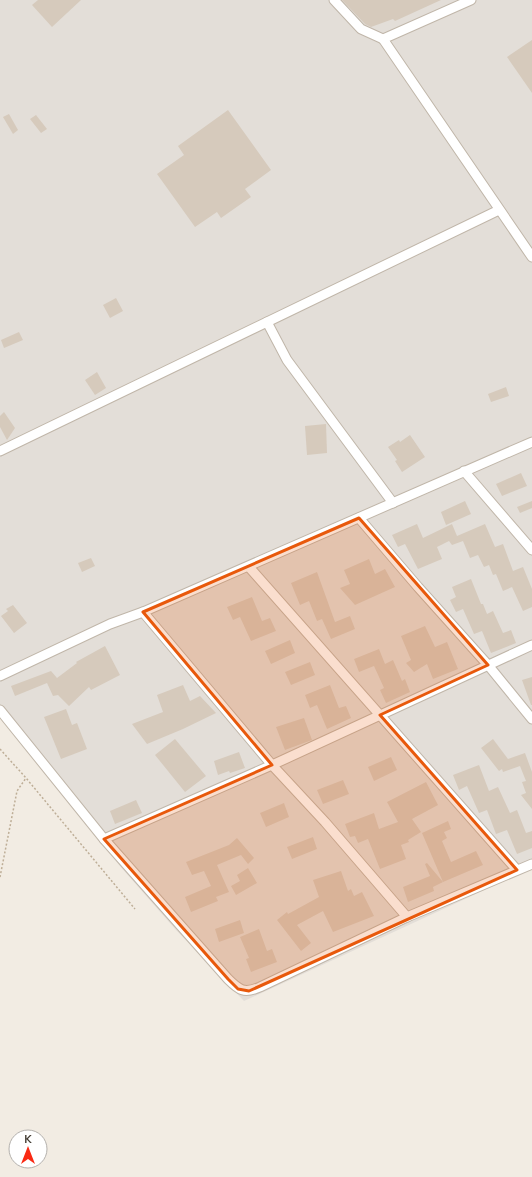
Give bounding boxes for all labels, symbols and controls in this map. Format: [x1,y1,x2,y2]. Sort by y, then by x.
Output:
north arrow [8,1129,48,1169]
text: K [24,1132,32,1147]

